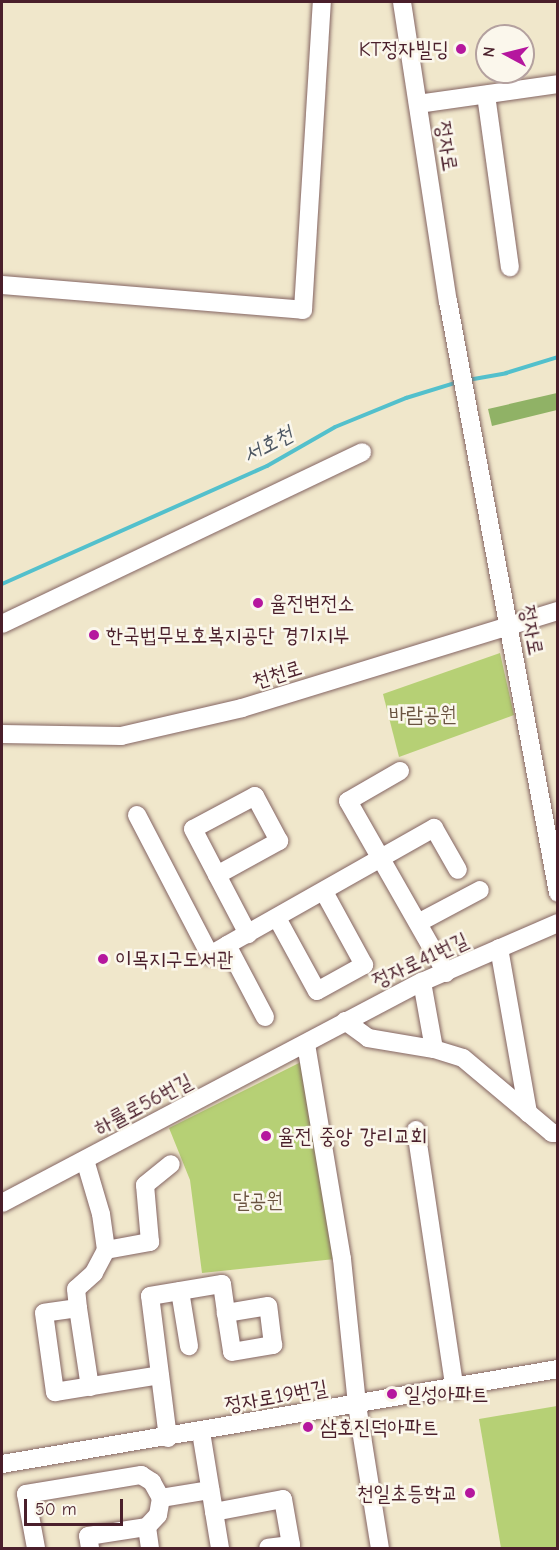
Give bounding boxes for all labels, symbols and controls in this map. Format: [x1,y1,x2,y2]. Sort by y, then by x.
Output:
north arrow [475,24,535,84]
place label: KT정자빌딩 [359,36,449,62]
marker: KT정자빌딩 [454,42,468,56]
text: N [480,46,499,58]
street label: 정자로 [431,119,463,173]
water label: 서호천 [238,421,298,469]
place label: 율전변전소 [270,590,354,616]
marker: 율전변전소 [251,596,265,610]
street label: 정자로 [515,603,549,657]
place label: 한국법무보호복지공단 경기지부 [106,622,350,648]
marker: 한국법무보호복지공단 경기지부 [87,628,101,642]
street label: 천천로 [249,655,305,693]
park label: 바람공원 [389,701,457,727]
street label: 정자로41번길 [368,927,472,993]
place label: 이목지구도서관 [115,946,233,972]
marker: 이목지구도서관 [96,952,110,966]
street label: 하률로56번길 [90,1068,196,1140]
place label: 율전 중앙 강리교회 [278,1123,427,1149]
marker: 율전 중앙 강리교회 [259,1129,273,1143]
park label: 달공원 [233,1187,283,1213]
street label: 정자로19번길 [223,1375,329,1417]
place label: 일성아파트 [404,1381,488,1407]
marker: 일성아파트 [385,1387,399,1401]
place label: 삼호진덕아파트 [320,1414,438,1440]
marker: 삼호진덕아파트 [301,1420,315,1434]
place label: 천일초등학교 [357,1480,458,1506]
marker: 천일초등학교 [463,1486,477,1500]
scale bar [27,1487,126,1525]
text: 50 m [35,1499,77,1520]

